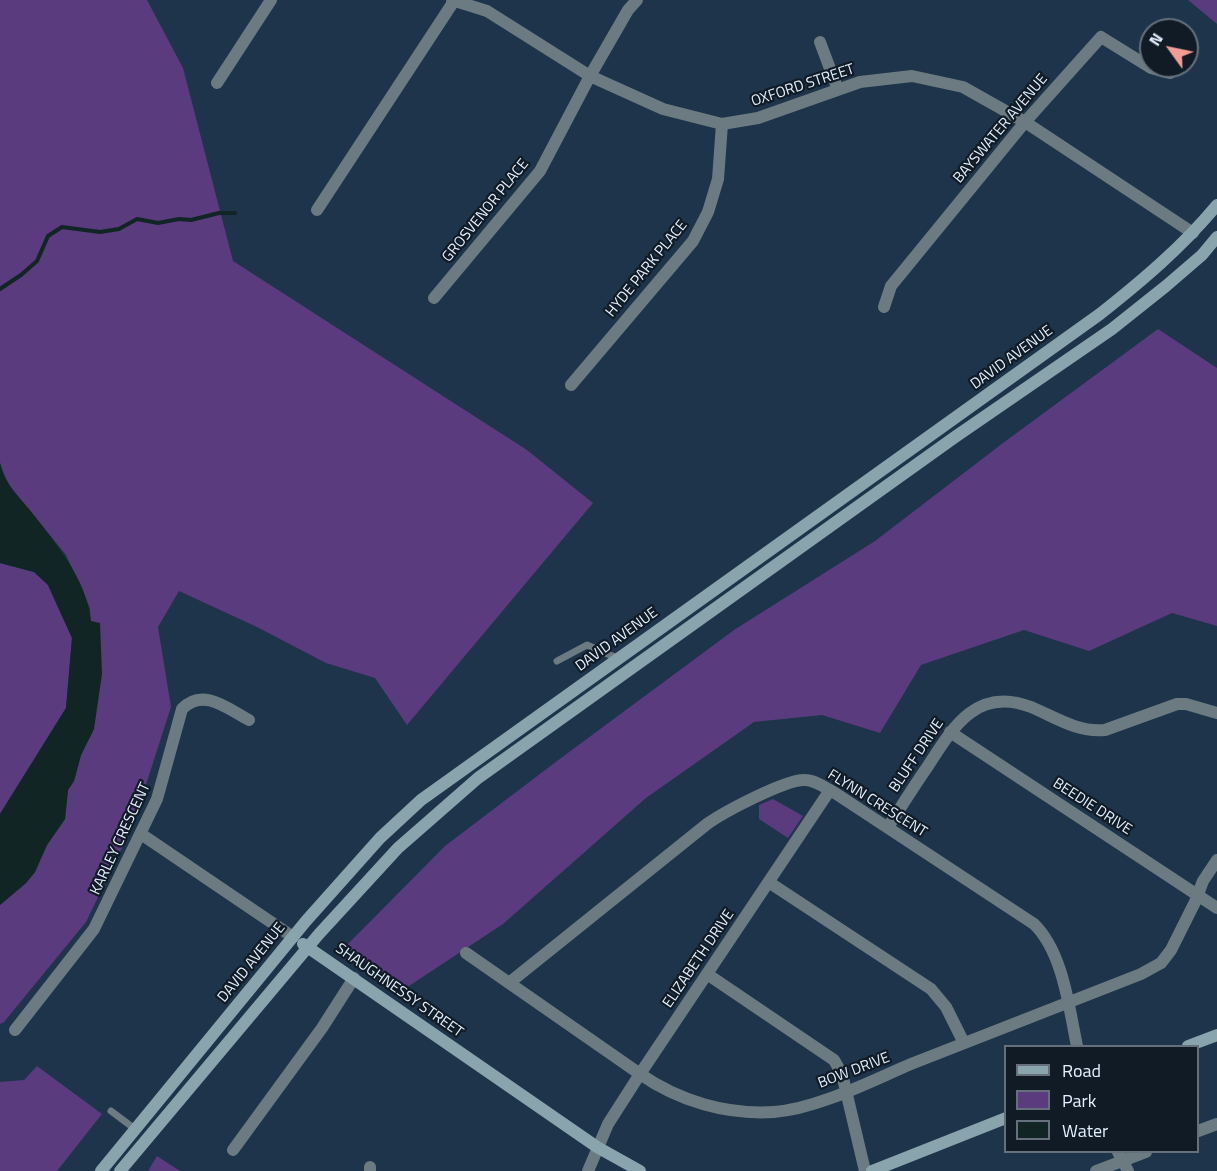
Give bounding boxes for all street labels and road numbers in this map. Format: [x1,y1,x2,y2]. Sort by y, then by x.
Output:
street label: OXFORD STREET [749,61,857,111]
street label: BAYSWATER AVENUE [950,71,1052,187]
street label: GROSVENOR PLACE [439,156,533,266]
street label: HYDE PARK PLACE [602,217,692,321]
street label: DAVID AVENUE [967,322,1057,394]
street label: DAVID AVENUE [572,604,662,676]
street label: BLUFF DRIVE [886,716,948,796]
street label: FLYNN CRESCENT [824,766,930,842]
street label: BEEDIE DRIVE [1049,775,1135,839]
street label: KARLEY CRESCENT [87,780,155,898]
street label: ELIZABETH DRIVE [659,906,739,1012]
street label: DAVID AVENUE [214,920,290,1006]
street label: SHAUGHNESSY STREET [332,940,466,1042]
street label: BOW DRIVE [816,1049,892,1093]

